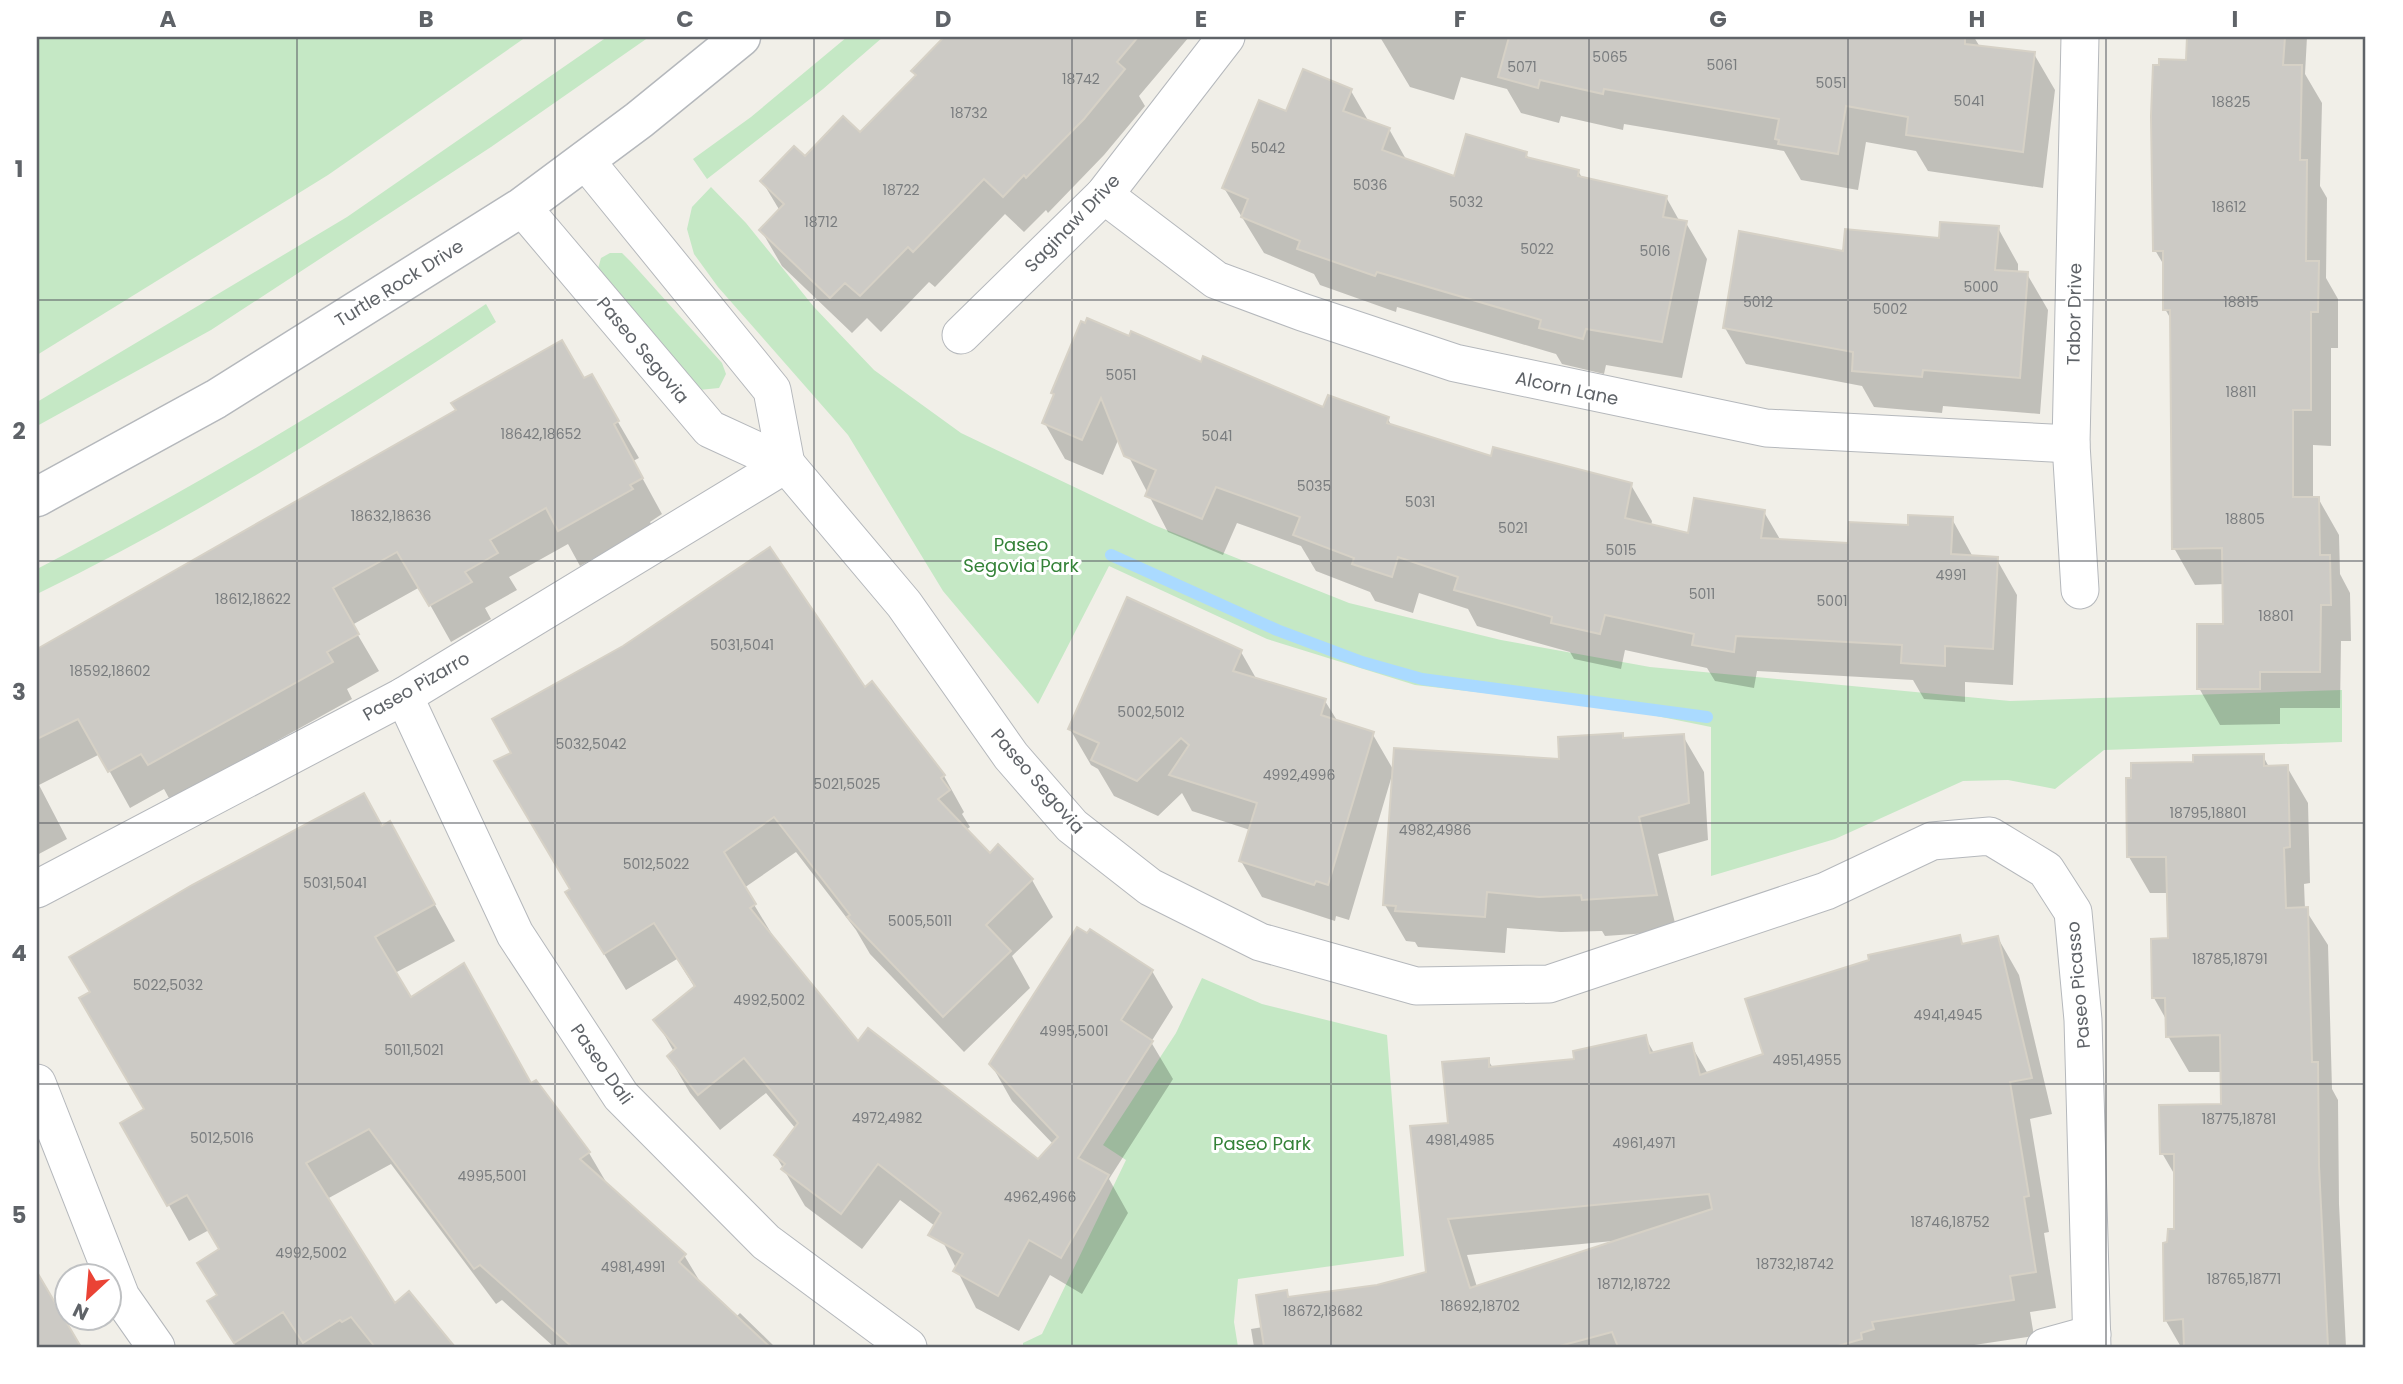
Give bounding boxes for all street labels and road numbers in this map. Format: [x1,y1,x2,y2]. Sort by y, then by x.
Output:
street label: Saginaw Drive [1019,168,1125,278]
street label: Turtle Rock Drive [330,233,468,333]
street label: Tabor Drive [2061,263,2087,365]
street label: Paseo Segovia [591,292,695,408]
street label: Alcorn Lane [1513,365,1621,411]
street label: Paseo Pizarro [358,645,474,727]
street label: Paseo Segovia [985,723,1091,839]
street label: Paseo Picasso [2060,920,2096,1050]
street label: Paseo Dali [565,1019,639,1109]

